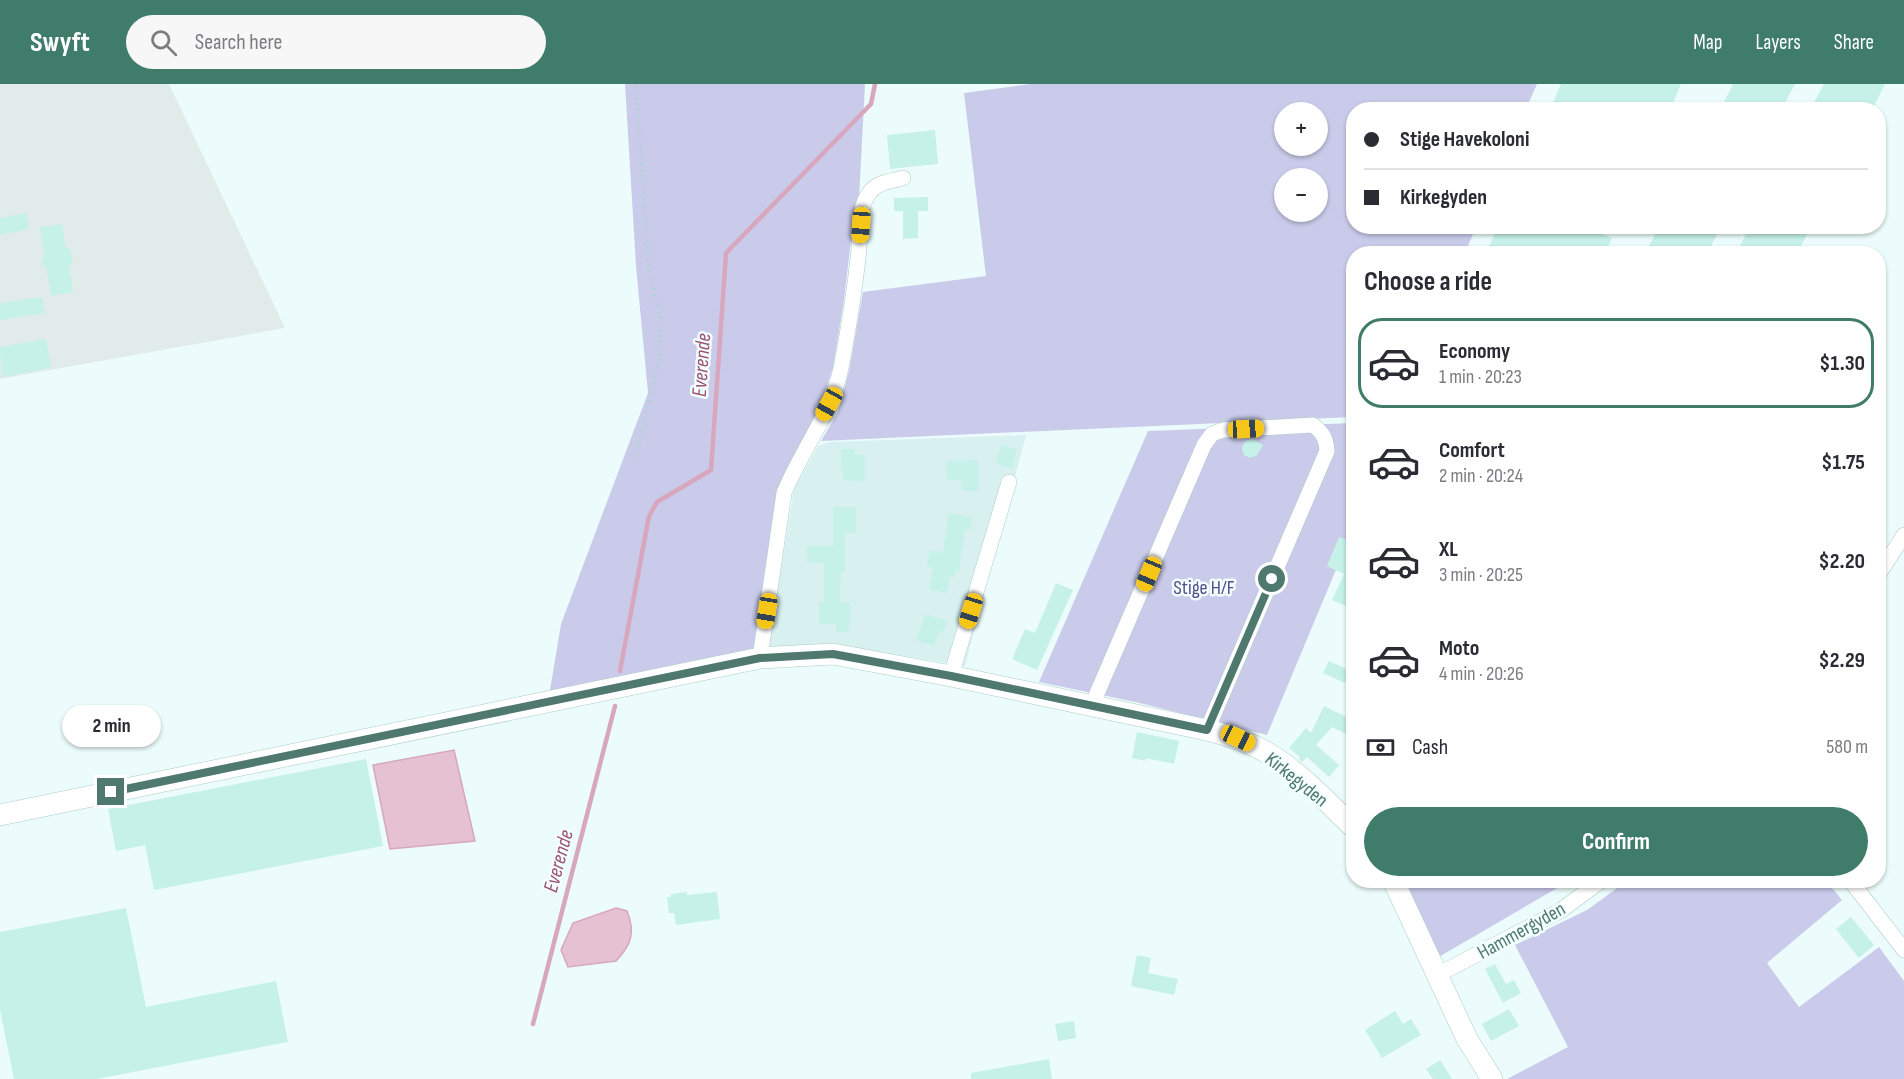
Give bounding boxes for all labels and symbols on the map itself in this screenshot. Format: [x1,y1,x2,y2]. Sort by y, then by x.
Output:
car [851,206,871,244]
water label: Everende [687,332,716,398]
car [812,384,846,424]
car [1228,419,1264,439]
car [1134,554,1164,594]
route start [1258,565,1285,592]
park label: Stige H/F [1173,576,1235,600]
car [957,591,985,631]
car [755,592,779,630]
callout: 2 min [62,705,160,747]
car [1218,722,1258,754]
street label: Kirkegyden [1260,747,1333,812]
route end [97,778,124,805]
water label: Everende [538,827,579,895]
street label: Hammergyden [1473,897,1570,965]

